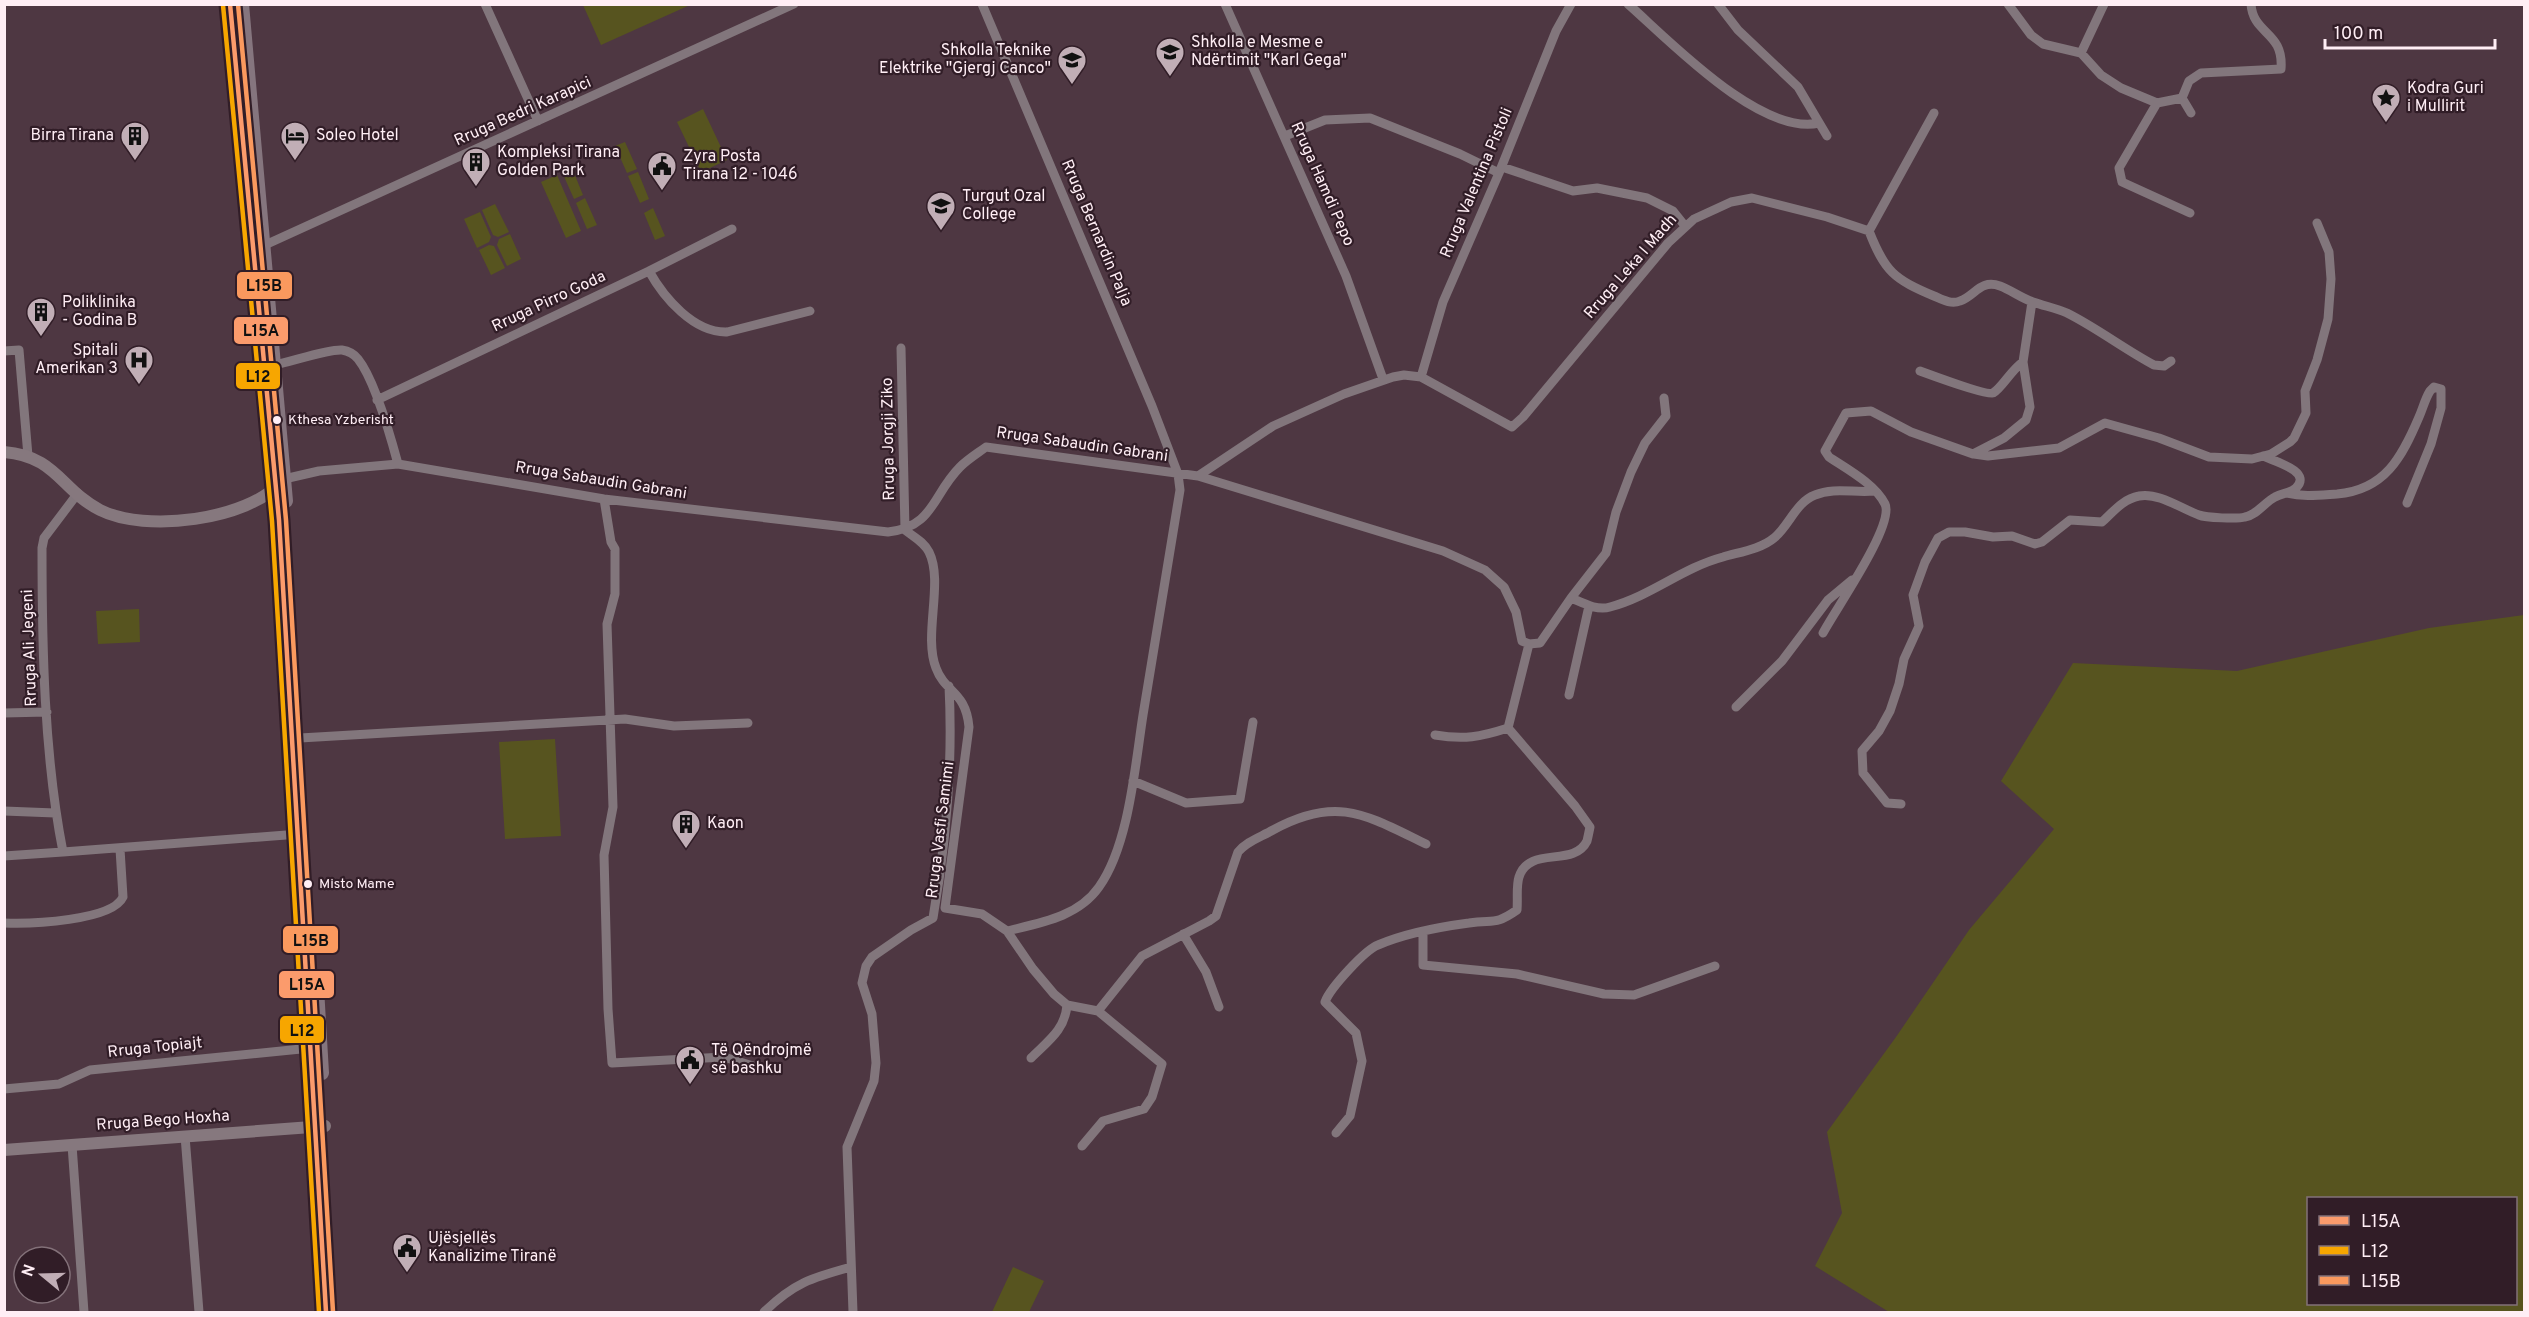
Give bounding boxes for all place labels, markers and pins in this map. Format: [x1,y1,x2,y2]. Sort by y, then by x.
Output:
place label: Shkolla e Mesme e Ndërtimit "Karl Gega" [1191,33,1347,71]
school or university icon: Shkolla e Mesme e Ndërtimit "Karl Gega" [1154,36,1186,78]
place label: Shkolla Teknike Elektrike "Gjergj Canco" [879,41,1051,79]
school or university icon: Shkolla Teknike Elektrike "Gjergj Canco" [1056,44,1088,86]
place label: Kodra Guri i Mullirit [2407,79,2484,117]
place icon: Kodra Guri i Mullirit [2370,82,2402,124]
building icon: Birra Tirana [119,120,151,162]
hotel icon: Soleo Hotel [279,120,311,162]
place label: Birra Tirana [30,126,114,146]
place label: Soleo Hotel [316,126,399,146]
place label: Kompleksi Tirana Golden Park [497,143,620,181]
building icon: Kompleksi Tirana Golden Park [460,146,492,188]
place label: Zyra Posta Tirana 12 - 1046 [683,147,798,185]
public building icon: Zyra Posta Tirana 12 - 1046 [646,150,678,192]
place label: Turgut Ozal College [962,187,1046,225]
school or university icon: Turgut Ozal College [925,190,957,232]
place label: Poliklinika - Godina B [62,293,137,331]
building icon: Poliklinika - Godina B [25,296,57,338]
place label: Spitali Amerikan 3 [35,341,118,379]
hospital icon: Spitali Amerikan 3 [123,344,155,386]
place label: Kthesa Yzberisht [288,412,394,429]
marker: Kthesa Yzberisht [271,414,283,426]
building icon: Kaon [670,808,702,850]
place label: Kaon [707,814,744,834]
place label: Misto Mame [319,876,394,893]
marker: Misto Mame [302,878,314,890]
place label: Të Qëndrojmë së bashku [711,1041,812,1079]
public building icon: Të Qëndrojmë së bashku [674,1044,706,1086]
place label: Ujësjellës Kanalizime Tiranë [428,1229,556,1267]
public building icon: Ujësjellës Kanalizime Tiranë [391,1232,423,1274]

